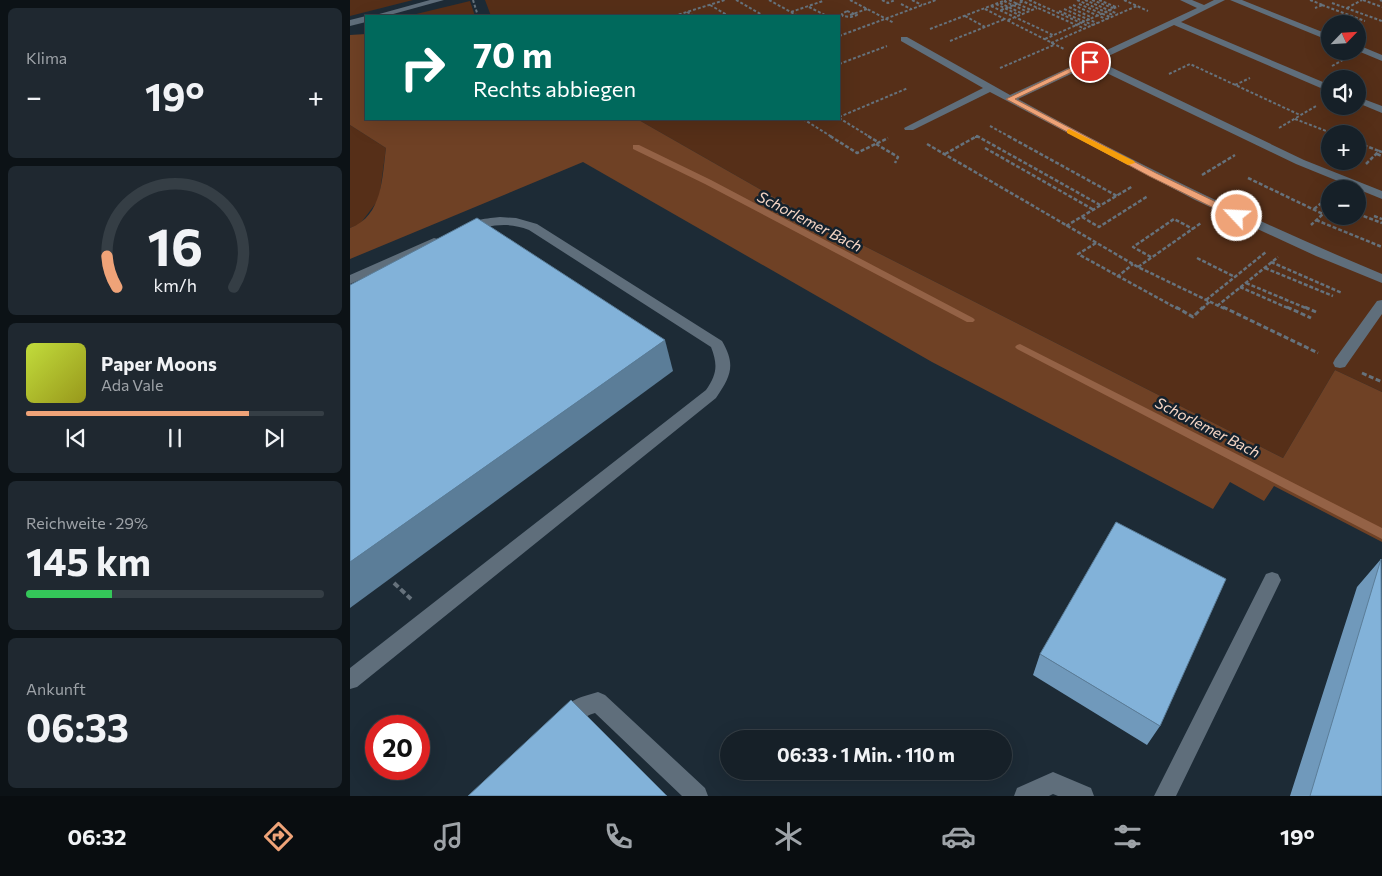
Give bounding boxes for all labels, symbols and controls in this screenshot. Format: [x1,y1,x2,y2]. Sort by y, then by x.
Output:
north arrow [1321,15,1366,60]
map controls [1321,15,1366,225]
text: 70 m [473,32,553,75]
icon: right [390,35,455,100]
pin [1069,41,1111,83]
text: Klima [26,48,67,67]
icon: arrive [1076,48,1104,76]
button: sound [1321,70,1366,115]
text: 19° [145,72,205,119]
text: Rechts abbiegen [473,75,636,102]
text: − [26,79,42,113]
text: + [308,79,324,113]
button: + [1321,125,1366,170]
button: − [1321,180,1366,225]
water label: Schorlemer Bach [755,187,865,255]
position arrow [1210,189,1262,241]
text: 16 [147,213,203,277]
text: km/h [153,274,197,296]
text: Paper Moons [101,352,217,375]
text: Ada Vale [101,375,163,394]
water label: Schorlemer Bach [1153,393,1263,461]
icon: previous [62,424,90,452]
icon: pause [161,424,189,452]
icon: next [260,424,288,452]
text: Reichweite · 29% [26,513,148,532]
text: 145 km [26,537,151,584]
text: Ankunft [26,679,86,698]
text: 06:33 [26,703,129,750]
speed limit sign: 20 [365,715,430,780]
text: 06:33 · 1 Min. · 110 m [777,743,955,766]
icon: directions [261,819,296,854]
icon: music [431,819,466,854]
icon: phone [601,819,636,854]
icon: climate [771,819,806,854]
icon: car [941,819,976,854]
icon: filters [1110,819,1145,854]
text: 06:32 [67,823,127,850]
text: 19° [1280,823,1315,850]

